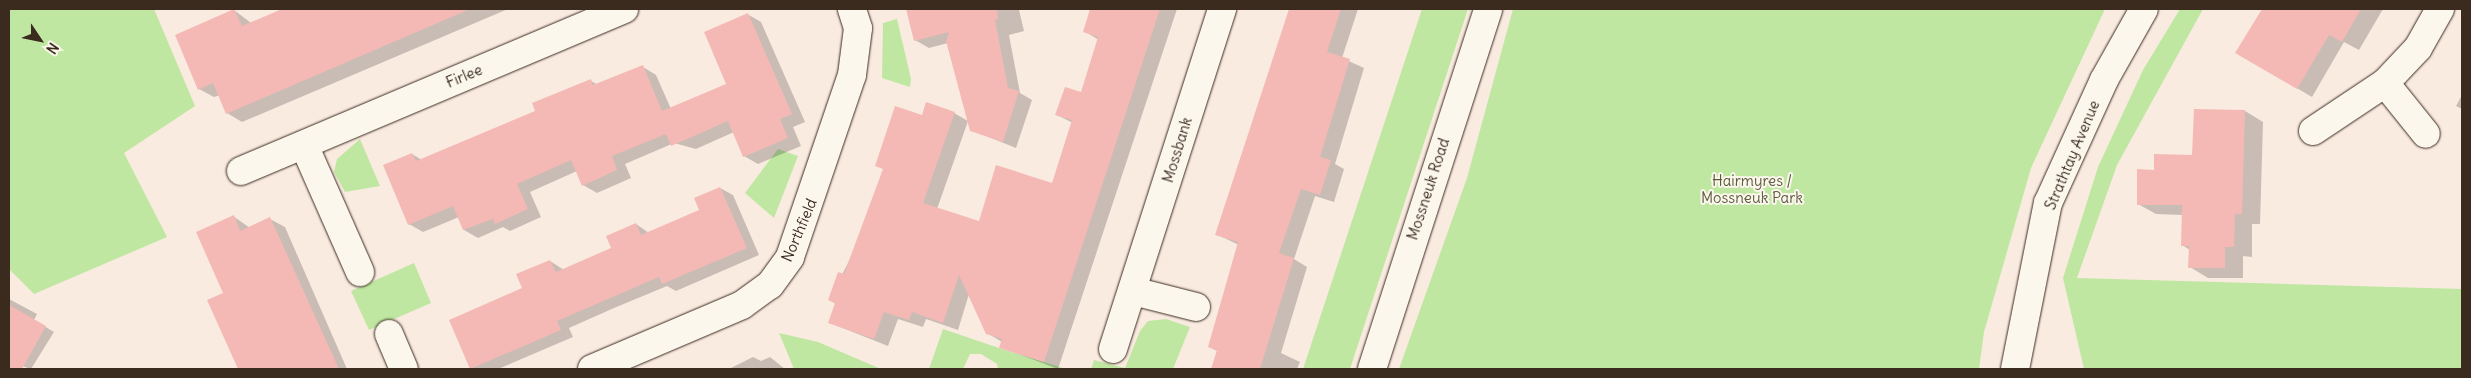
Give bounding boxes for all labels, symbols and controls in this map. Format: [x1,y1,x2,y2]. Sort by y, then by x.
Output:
north arrow [15,15,65,65]
text: N [42,39,63,57]
street label: Firlee [443,60,485,92]
street label: Strathtay Avenue [2041,98,2103,212]
street label: Mossbank [1159,115,1195,185]
street label: Mossneuk Road [1403,136,1453,242]
park label: Hairmyres / Mossneuk Park [1701,171,1803,206]
street label: Northfield [778,196,820,264]

